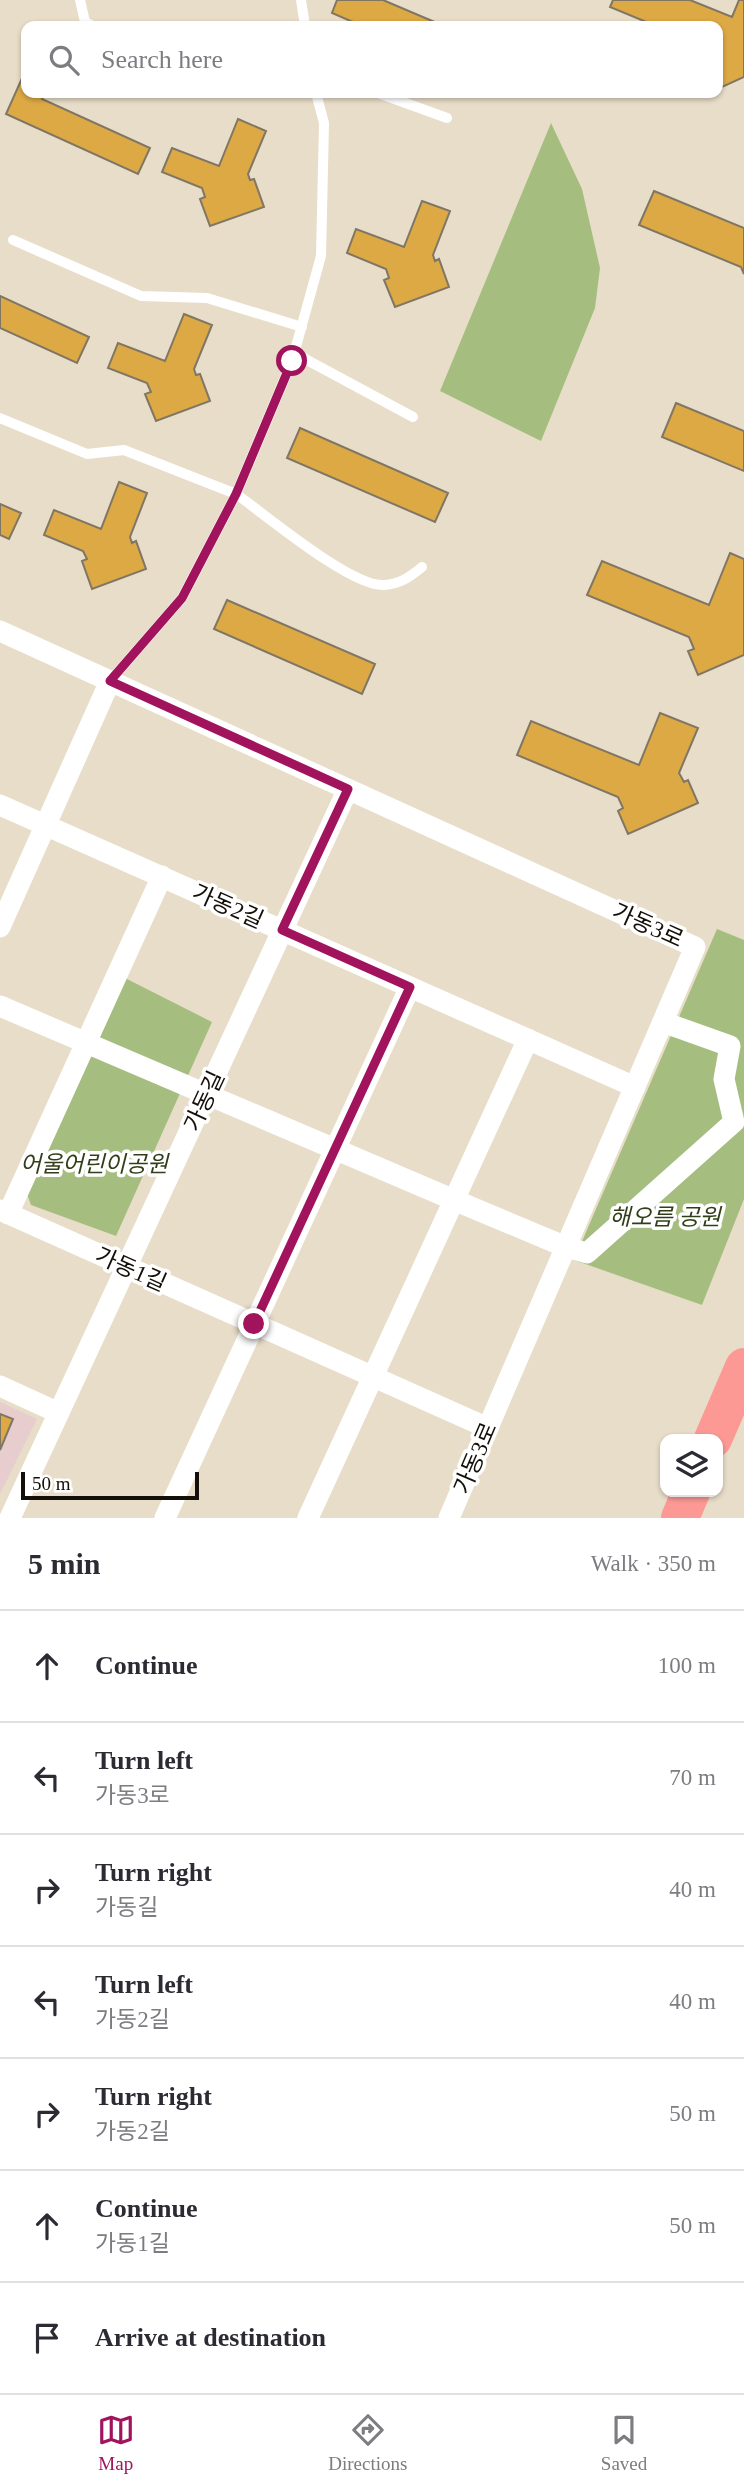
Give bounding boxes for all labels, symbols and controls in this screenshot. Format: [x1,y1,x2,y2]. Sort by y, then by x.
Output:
search box [21,21,723,98]
icon: search [45,41,83,79]
text: Search here [101,45,223,74]
route start [276,345,307,376]
street label: 가동2길 [188,880,267,933]
street label: 가동3로 [608,899,687,952]
street label: 가동길 [180,1067,229,1135]
park label: 어울어린이공원 [20,1152,170,1177]
park label: 해오름 공원 [609,1205,723,1230]
street label: 가동1길 [91,1243,170,1296]
route end [238,1308,269,1339]
street label: 가동3로 [449,1419,502,1498]
map controls [660,1434,723,1497]
button: layers [660,1434,723,1497]
scale bar [21,1469,200,1501]
text: 50 m [32,1473,71,1494]
text: 5 min [28,1547,101,1580]
text: Walk · 350 m [591,1551,716,1576]
icon: ahead [28,1647,66,1685]
text: Continue [95,1651,198,1680]
text: 100 m [658,1653,716,1678]
text: Turn left [95,1746,193,1775]
icon: left [28,1759,66,1797]
text: 70 m [669,1765,716,1790]
text: 가동3로 [95,1783,170,1808]
text: Turn right [95,1858,212,1887]
icon: right [28,1871,66,1909]
text: 40 m [669,1877,716,1902]
text: 가동길 [95,1895,158,1920]
text: Turn left [95,1970,193,1999]
icon: left [28,1983,66,2021]
text: 40 m [669,1989,716,2014]
text: 가동2길 [95,2007,170,2032]
text: Turn right [95,2082,212,2111]
icon: right [28,2095,66,2133]
text: 50 m [669,2101,716,2126]
text: 가동2길 [95,2119,170,2144]
text: Continue [95,2194,198,2223]
icon: ahead [28,2207,66,2245]
text: 50 m [669,2213,716,2238]
text: 가동1길 [95,2231,170,2256]
icon: arrive [28,2319,66,2357]
text: Arrive at destination [95,2323,326,2352]
tab: Map [97,2411,135,2475]
tab: Directions [328,2411,407,2475]
tab: Saved [601,2411,647,2475]

